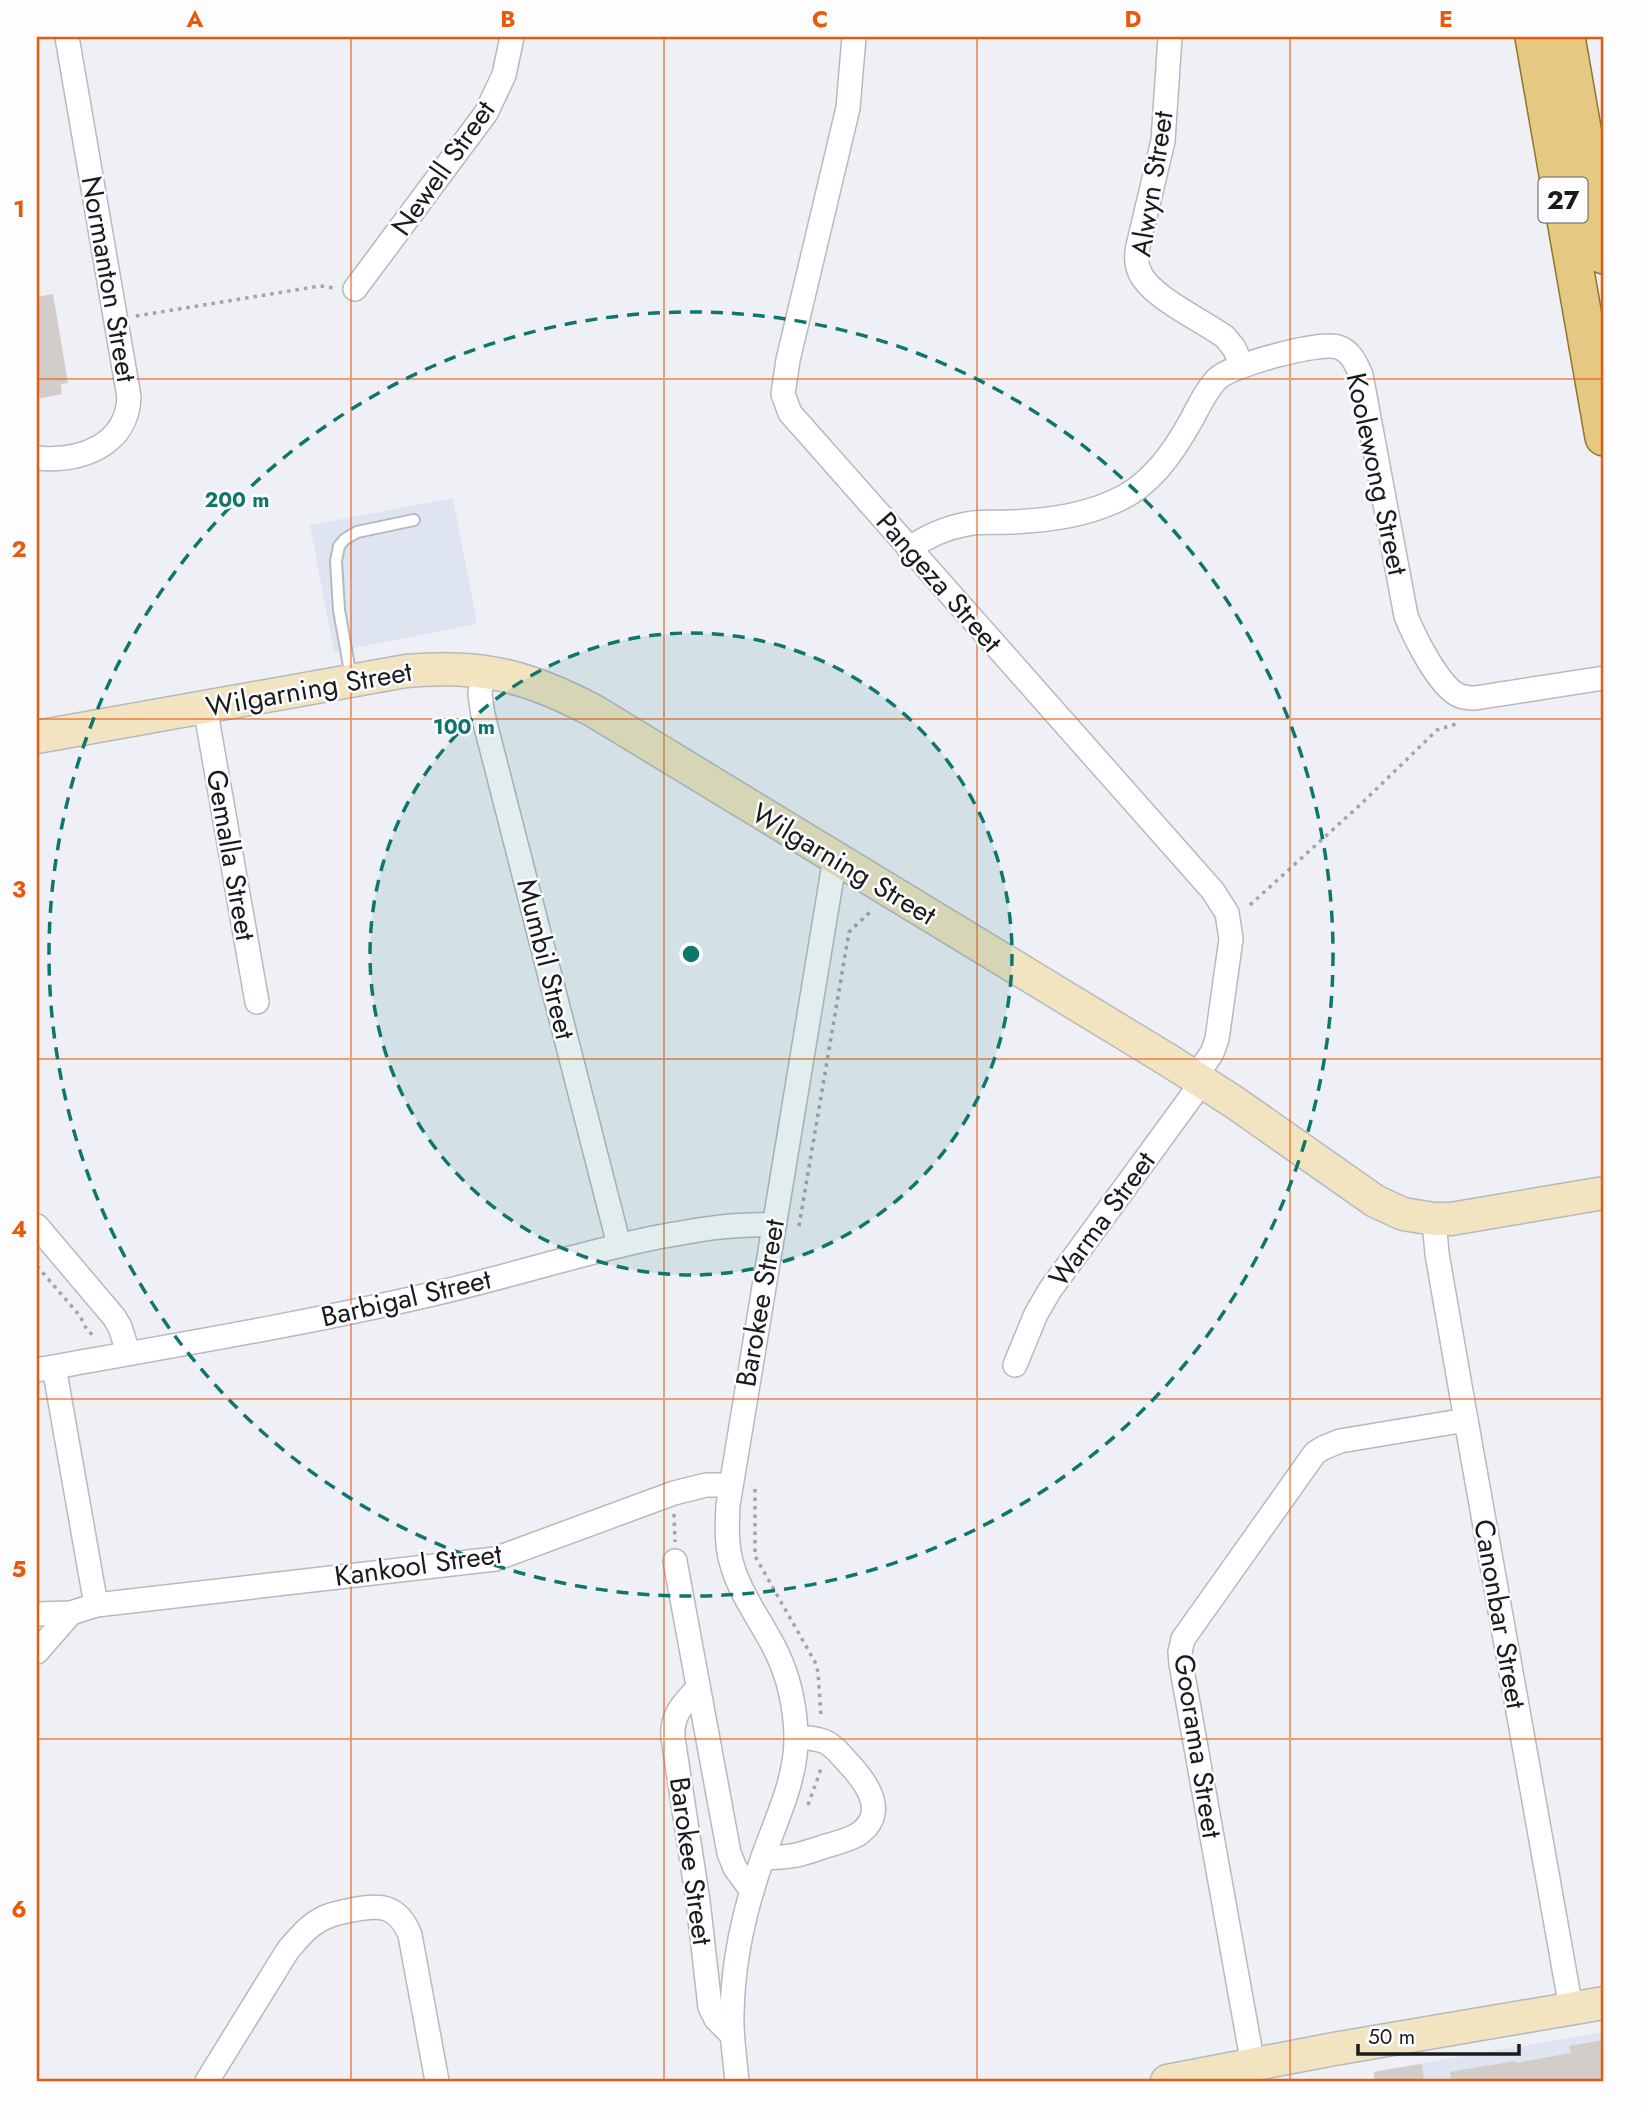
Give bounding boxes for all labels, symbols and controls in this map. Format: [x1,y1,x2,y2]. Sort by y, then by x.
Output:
text: A [186,2,204,36]
text: B [500,2,516,36]
text: C [812,2,828,36]
text: D [1125,2,1142,36]
text: E [1439,2,1453,36]
street label: Newell Street [381,92,505,244]
street label: Alwyn Street [1120,108,1184,260]
street label: Normanton Street [71,173,147,386]
road number: 27 [1538,178,1588,223]
text: 1 [13,192,25,226]
street label: Koolewong Street [1336,369,1419,579]
text: 200 m [204,485,270,515]
street label: Pangeza Street [866,503,1012,661]
text: 2 [11,532,27,566]
street label: Wilgarning Street [203,651,415,727]
text: 100 m [433,712,495,742]
street label: Gemalla Street [196,766,266,944]
street label: Wilgarning Street [744,793,944,935]
text: 3 [12,872,26,906]
street label: Mumbil Street [506,874,586,1044]
centre of rings [679,942,703,966]
street label: Warma Street [1039,1143,1165,1295]
text: 4 [11,1212,27,1246]
street label: Barokee Street [725,1216,795,1390]
street label: Barbigal Street [317,1259,495,1337]
street label: Canonbar Street [1463,1516,1537,1712]
street label: Kankool Street [332,1533,504,1597]
text: 5 [12,1552,26,1586]
street label: Goorama Street [1163,1651,1233,1841]
street label: Barokee Street [659,1774,723,1948]
text: 6 [11,1892,27,1926]
scale bar [1358,2013,1518,2057]
text: 50 m [1368,2022,1415,2052]

